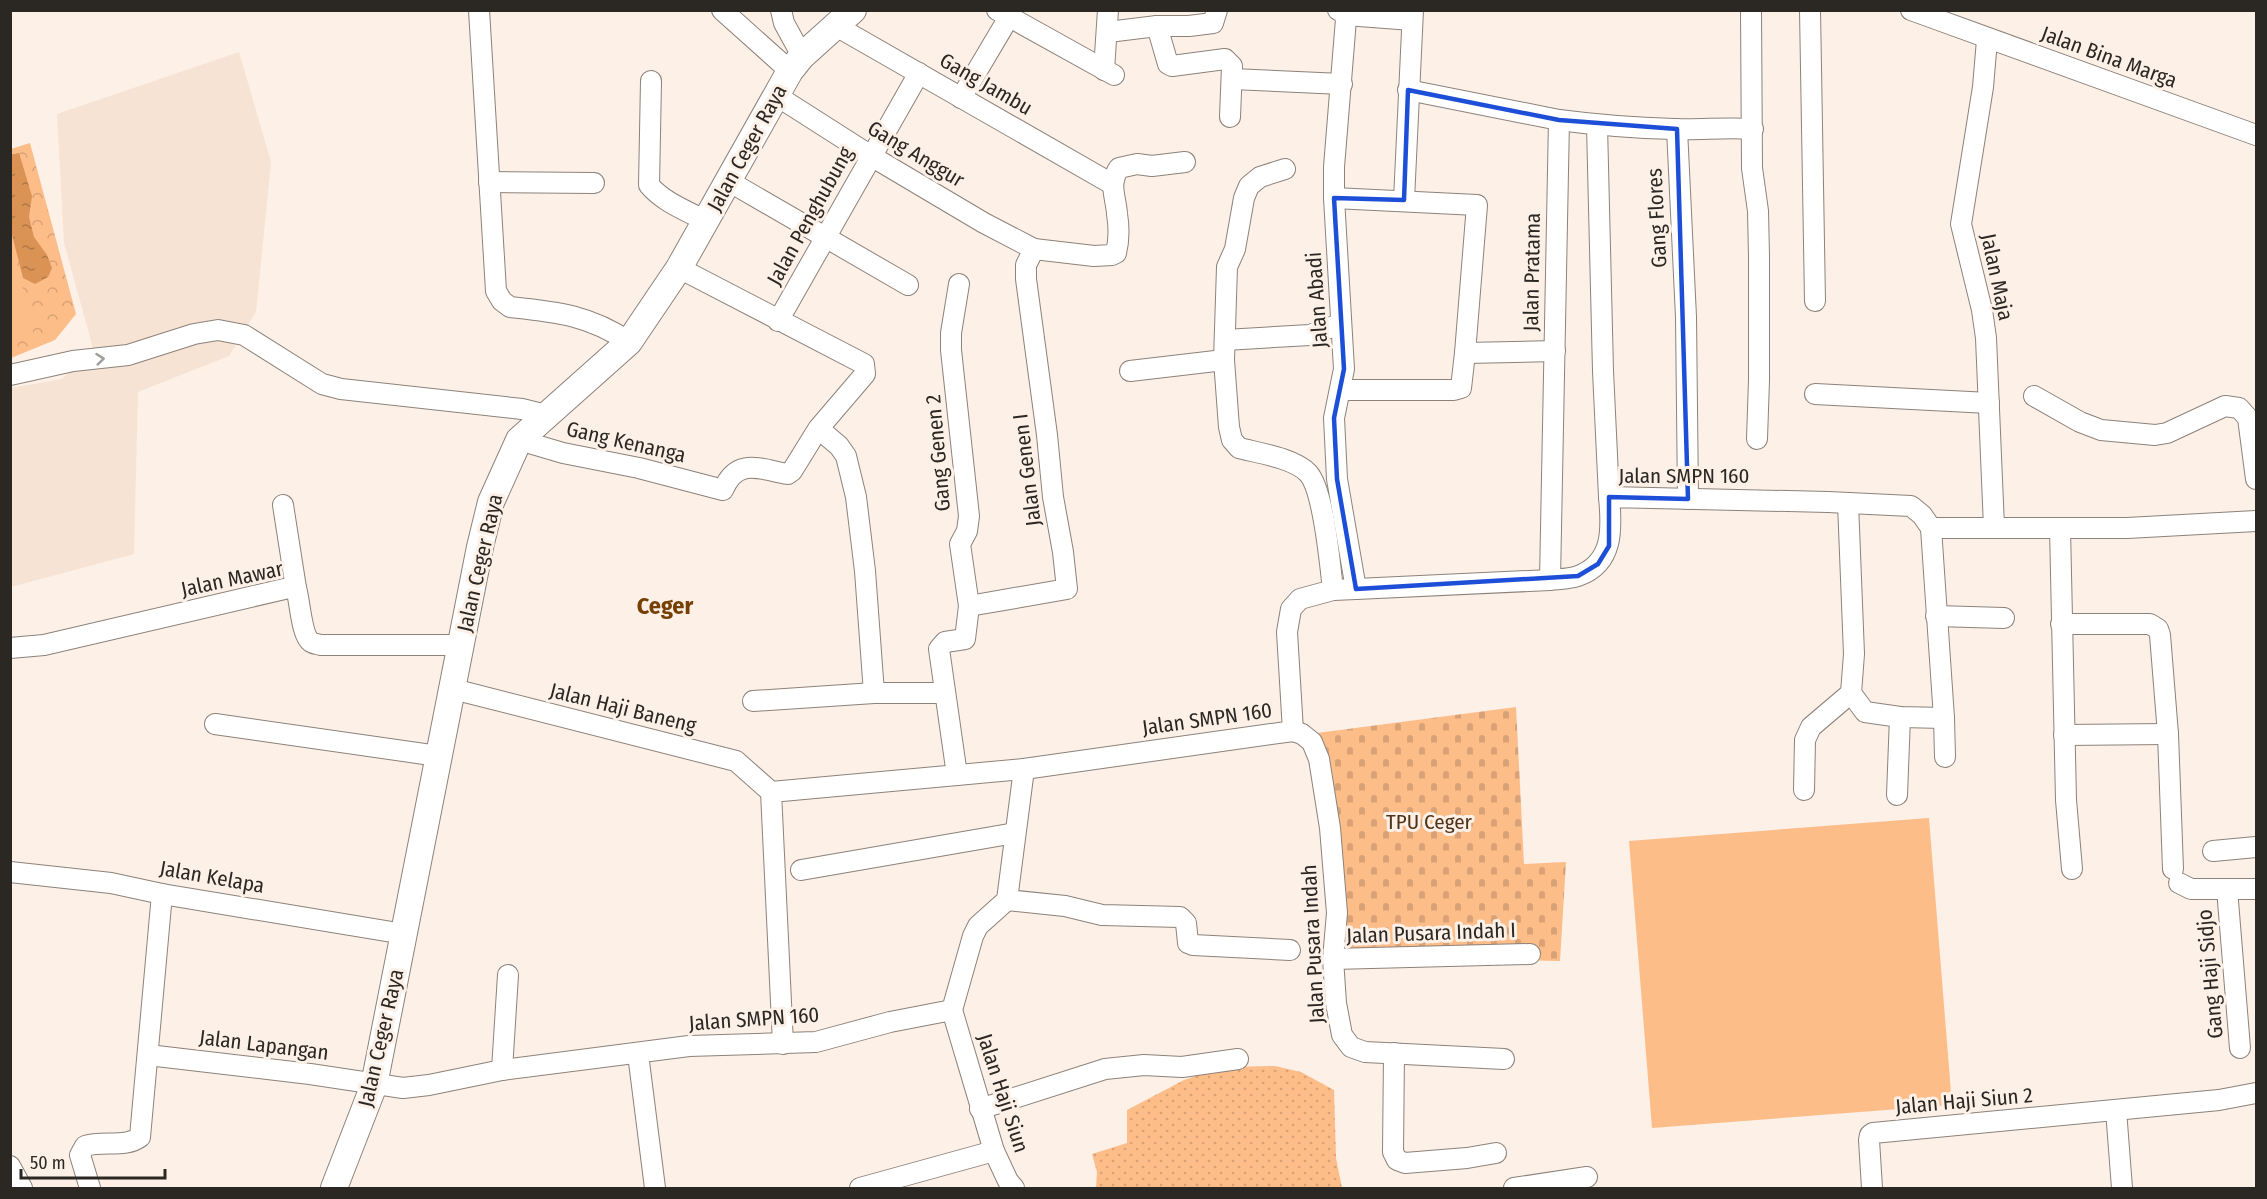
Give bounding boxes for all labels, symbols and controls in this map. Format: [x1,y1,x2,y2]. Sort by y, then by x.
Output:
street label: Jalan Bina Marga [2038,20,2180,94]
street label: Gang Jambu [935,47,1037,121]
street label: Jalan Ceger Raya [701,80,793,216]
street label: Gang Anggur [863,115,970,193]
street label: Jalan Penghubung [761,142,859,290]
street label: Gang Flores [1641,167,1673,268]
street label: Jalan Pratama [1518,213,1546,331]
street label: Jalan Maja [1975,231,2019,323]
street label: Jalan Abadi [1301,251,1333,349]
one-way arrow [96,353,105,366]
street label: Gang Genen 2 [920,393,956,513]
street label: Jalan Genen I [1007,412,1047,528]
street label: Gang Kenanga [564,416,688,468]
street label: Jalan SMPN 160 [1619,463,1749,489]
street label: Jalan Ceger Raya [451,491,509,635]
street label: Jalan Mawar [179,555,286,603]
district label: Ceger [637,592,694,620]
street label: Jalan Haji Baneng [547,677,699,739]
street label: Jalan SMPN 160 [1140,697,1274,741]
park label: TPU Ceger [1386,809,1473,835]
street label: Jalan Kelapa [158,855,266,899]
street label: Jalan Pusara Indah [1296,864,1330,1024]
street label: Gang Haji Sidjo [2191,908,2229,1040]
street label: Jalan Pusara Indah I [1346,917,1516,949]
street label: Jalan Ceger Raya [352,966,410,1110]
street label: Jalan SMPN 160 [688,1001,820,1037]
street label: Jalan Lapangan [198,1024,330,1066]
street label: Jalan Haji Siun [972,1030,1034,1156]
street label: Jalan Haji Siun 2 [1894,1082,2034,1120]
scale bar [21,1142,165,1180]
text: 50 m [30,1152,66,1174]

